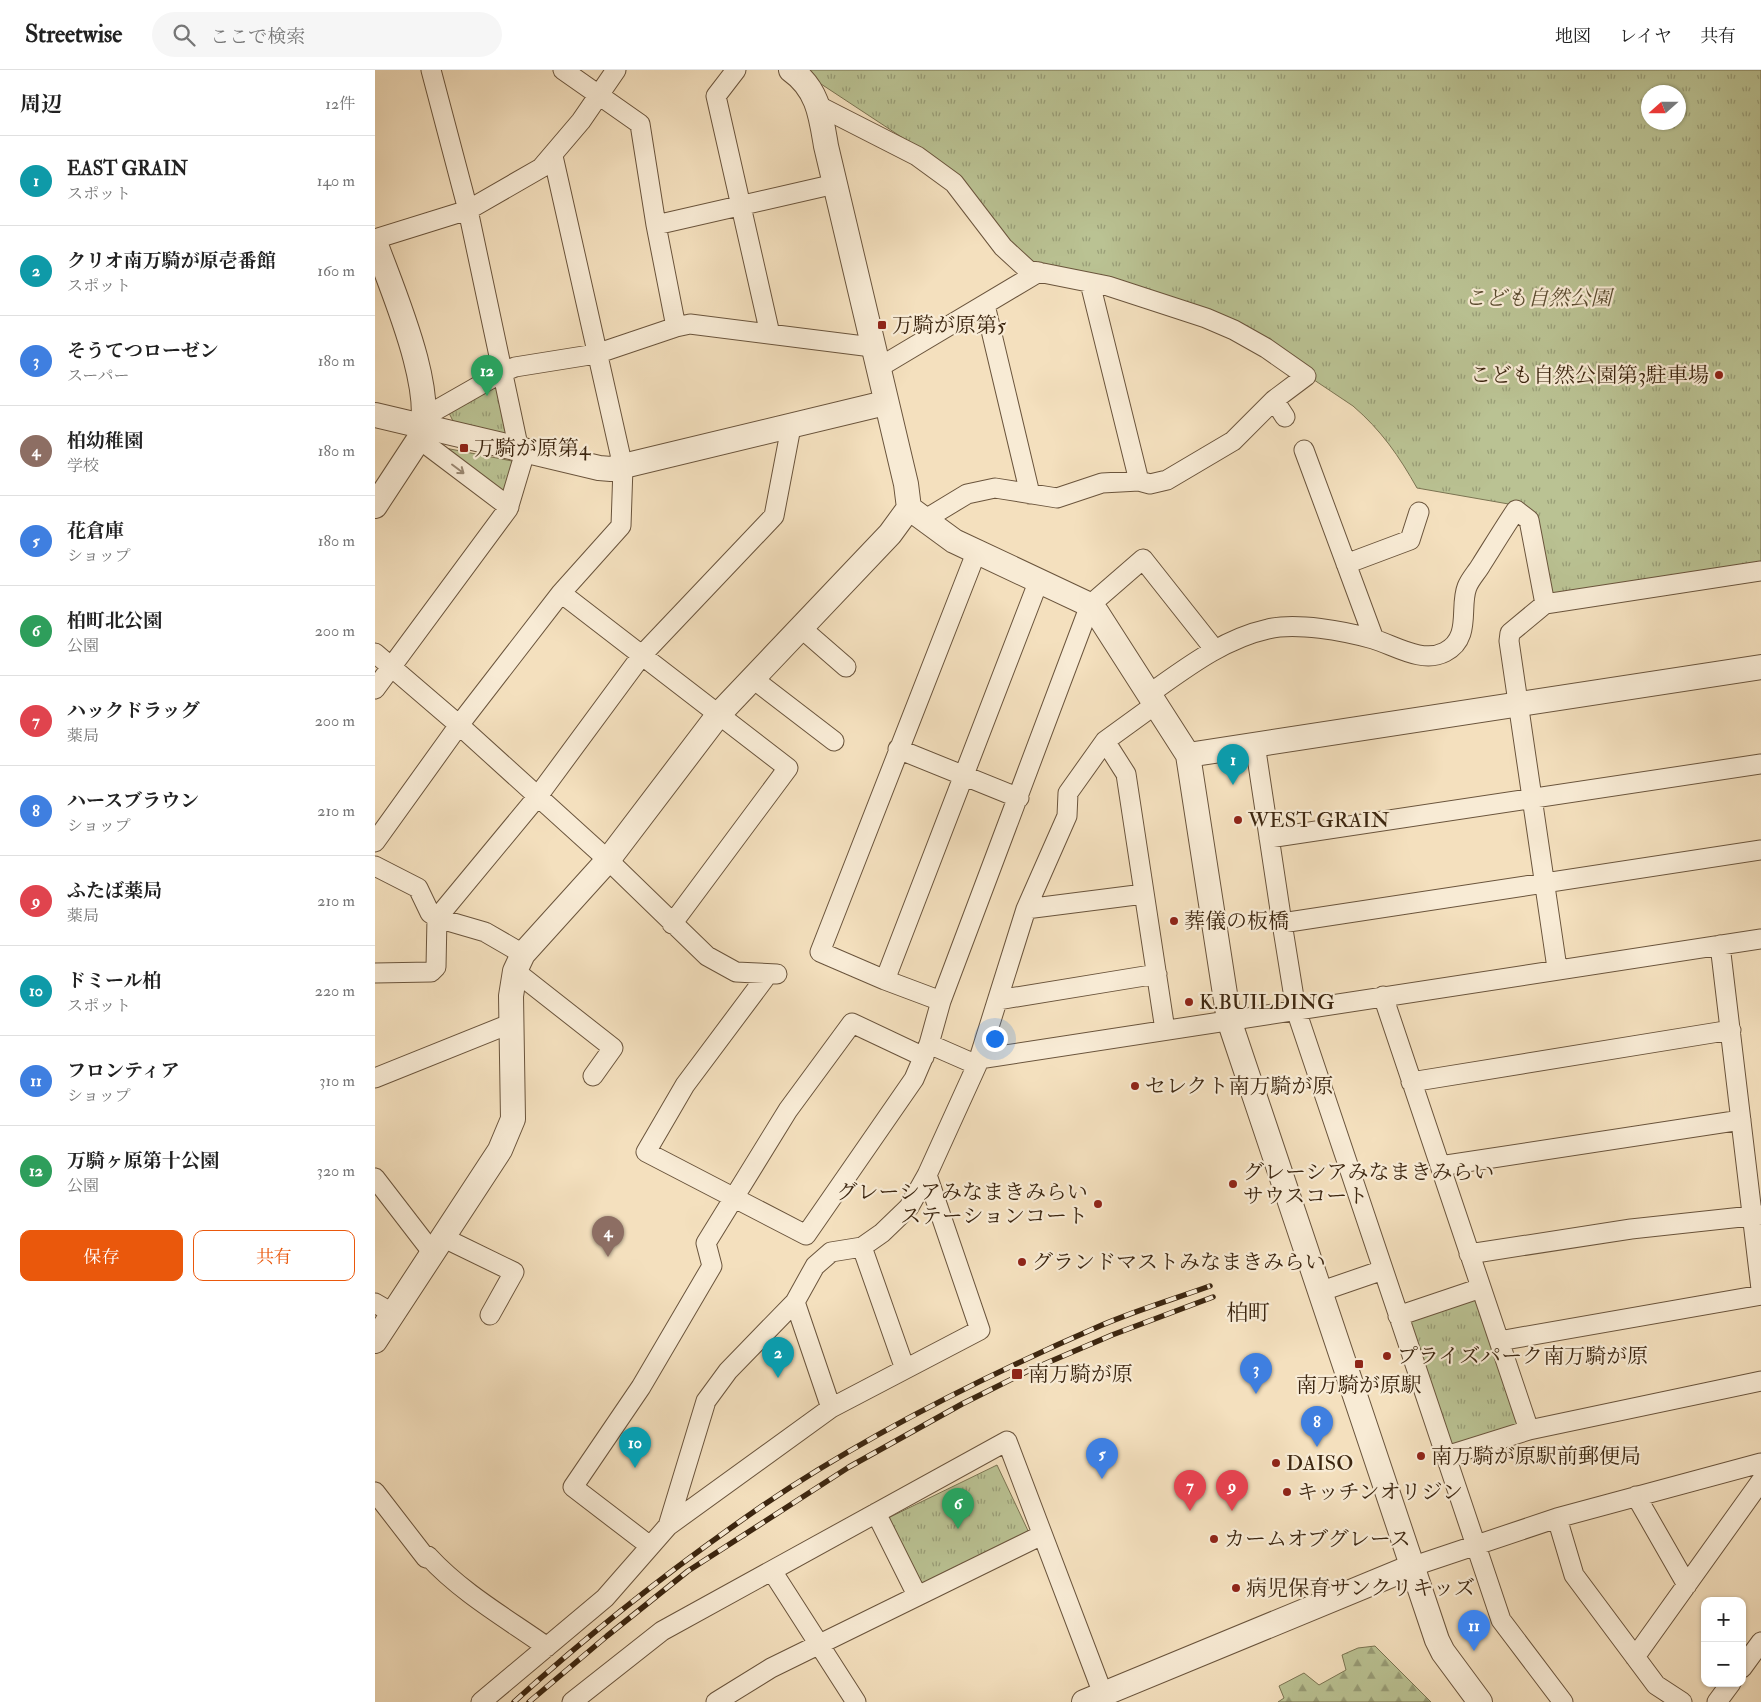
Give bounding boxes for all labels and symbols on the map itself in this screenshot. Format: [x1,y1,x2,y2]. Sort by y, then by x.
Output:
north arrow [1641,85,1686,130]
park label: こども自然公園 [1465,285,1614,312]
place label: 万騎が原第5 [892,312,1007,339]
marker: 万騎が原第5 [876,319,888,331]
pin: 12 [471,355,503,396]
place label: こども自然公園第3駐車場 [1470,362,1709,389]
marker: こども自然公園第3駐車場 [1713,369,1725,381]
place label: 万騎が原第4 [474,435,592,462]
marker: 万騎が原第4 [458,442,470,454]
one-way arrow [451,463,464,474]
pin: 1 [1217,744,1249,785]
place label: WEST GRAIN [1247,807,1390,834]
marker: WEST GRAIN [1232,814,1244,826]
place label: 葬儀の板橋 [1184,908,1289,935]
marker: 葬儀の板橋 [1168,915,1180,927]
place label: K.BUILDING [1199,989,1335,1016]
marker: K.BUILDING [1183,996,1195,1008]
your location [982,1026,1008,1052]
place label: セレクト南万騎が原 [1145,1073,1334,1100]
marker: セレクト南万騎が原 [1129,1080,1141,1092]
place label: グレーシアみなまきみらい サウスコート [1243,1159,1495,1210]
marker: グレーシアみなまきみらい サウスコート [1227,1178,1239,1190]
place label: グレーシアみなまきみらい ステーションコート [836,1179,1088,1230]
marker: グレーシアみなまきみらい ステーションコート [1092,1198,1104,1210]
pin: 4 [592,1216,624,1257]
place label: グランドマストみなまきみらい [1032,1249,1326,1276]
marker: グランドマストみなまきみらい [1016,1256,1028,1268]
district label: 柏町 [1226,1299,1270,1327]
pin: 2 [762,1337,794,1378]
place label: プライズパーク南万騎が原 [1397,1343,1648,1370]
marker: プライズパーク南万騎が原 [1381,1350,1393,1362]
pin: 3 [1240,1353,1272,1394]
marker: 南万騎が原駅 [1353,1358,1365,1370]
place label: 南万騎が原 [1028,1361,1133,1388]
marker: 南万騎が原 [1010,1367,1024,1381]
place label: 南万騎が原駅 [1296,1372,1422,1399]
pin: 8 [1301,1406,1333,1447]
pin: 10 [619,1427,651,1468]
pin: 5 [1086,1438,1118,1479]
place label: 南万騎が原駅前郵便局 [1431,1443,1641,1470]
place label: DAISO [1286,1450,1353,1477]
marker: 南万騎が原駅前郵便局 [1415,1450,1427,1462]
marker: DAISO [1270,1457,1282,1469]
pin: 7 [1174,1470,1206,1511]
pin: 9 [1216,1470,1248,1511]
place label: キッチンオリジン [1297,1479,1463,1506]
marker: キッチンオリジン [1281,1486,1293,1498]
pin: 6 [942,1488,974,1529]
place label: カームオブグレース [1224,1526,1411,1553]
marker: カームオブグレース [1208,1533,1220,1545]
place label: 病児保育サンクリキッズ [1246,1575,1475,1602]
marker: 病児保育サンクリキッズ [1230,1582,1242,1594]
pin: 11 [1458,1610,1490,1651]

